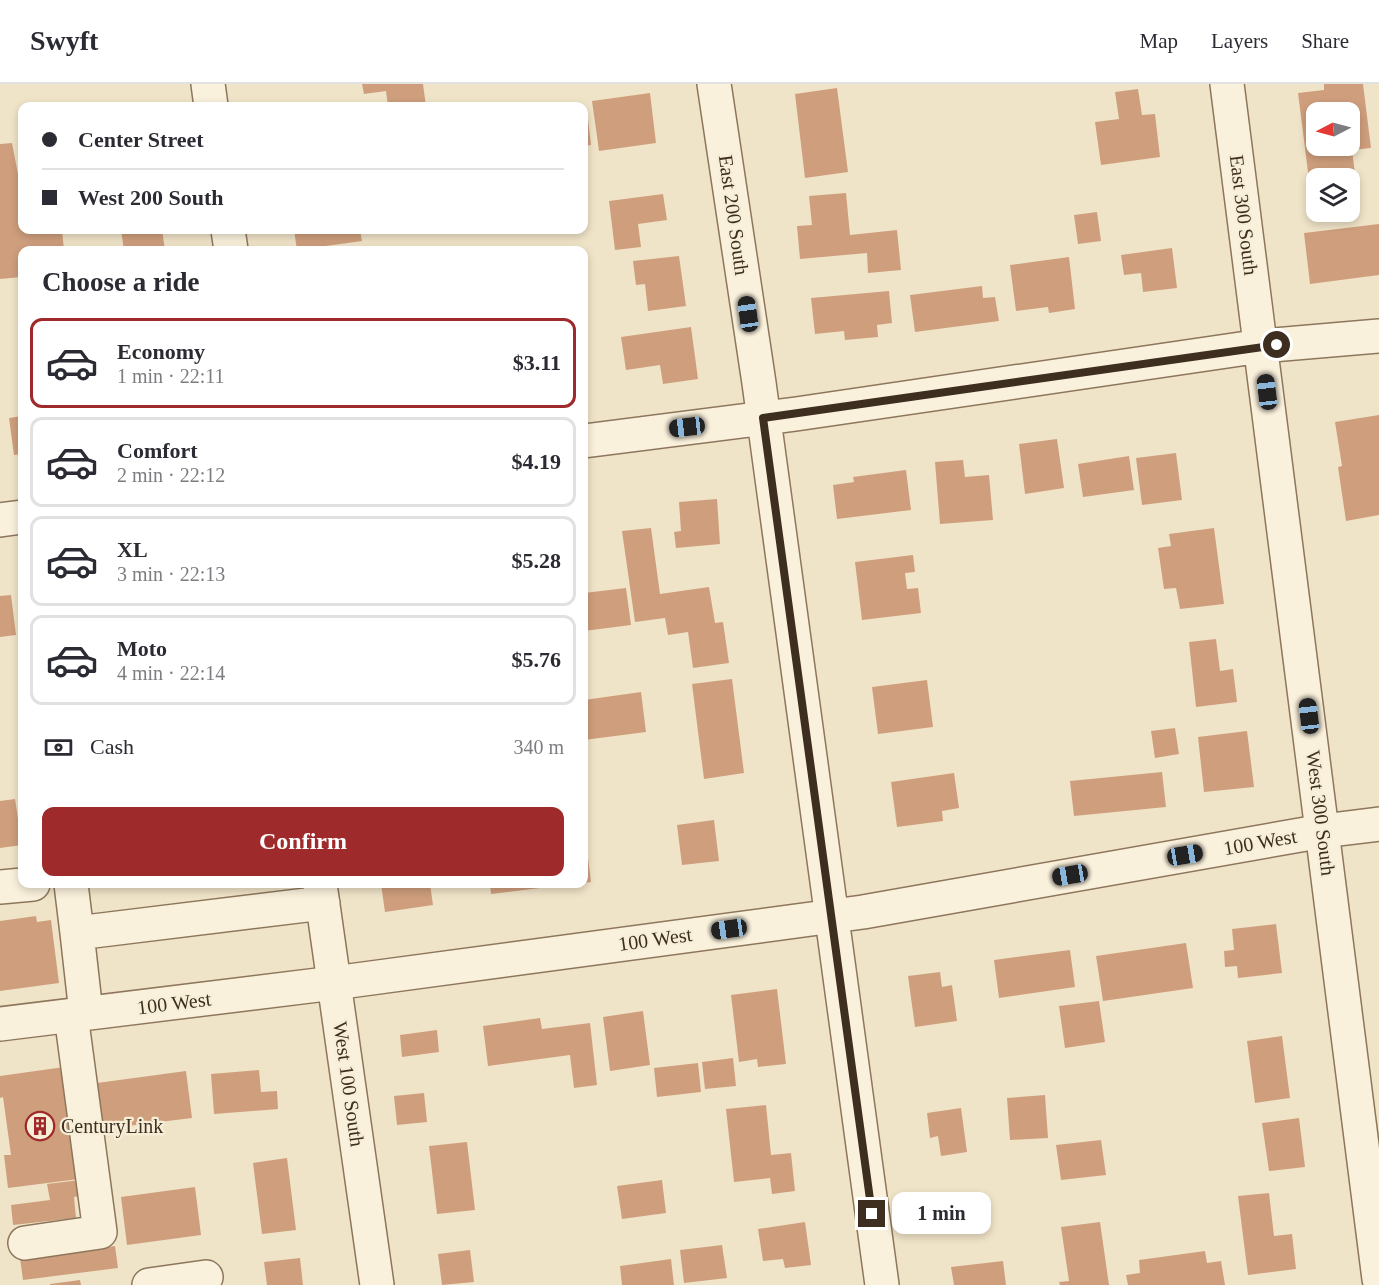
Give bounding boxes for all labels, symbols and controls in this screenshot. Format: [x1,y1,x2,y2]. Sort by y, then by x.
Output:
text: Swyft [30,25,98,56]
text: Map [1140,29,1178,53]
text: Layers [1211,29,1268,53]
text: Share [1301,29,1349,53]
north arrow [1306,102,1360,156]
map controls [1306,102,1360,222]
text: Center Street [78,127,204,152]
street label: East 200 South [715,153,753,277]
street label: East 300 South [1226,154,1262,276]
button: layers [1306,168,1360,222]
text: West 200 South [78,185,223,210]
text: Choose a ride [42,267,200,297]
car [737,295,759,333]
route start [1263,331,1290,358]
icon: car [45,336,99,390]
text: Economy [117,339,205,364]
text: $3.11 [513,350,561,375]
text: 1 min · 22:11 [117,365,225,387]
car [1256,373,1278,411]
car [668,416,706,438]
icon: car [45,435,99,489]
text: Comfort [117,438,198,463]
text: $4.19 [512,449,561,474]
text: 2 min · 22:12 [117,464,225,486]
icon: car [45,534,99,588]
text: XL [117,537,148,562]
text: $5.28 [512,548,561,573]
text: 3 min · 22:13 [117,563,225,585]
icon: car [45,633,99,687]
text: Moto [117,636,167,661]
text: $5.76 [512,647,561,672]
text: 4 min · 22:14 [117,662,225,684]
car [1298,697,1320,735]
icon: cash [42,731,75,764]
text: Cash [90,734,134,759]
text: 340 m [513,736,564,758]
street label: West 300 South [1302,749,1340,877]
button: Confirm [42,807,564,876]
street label: 100 West [1222,825,1299,859]
car [1166,843,1204,867]
car [1051,863,1089,887]
car [710,918,748,940]
street label: 100 West [617,923,694,955]
street label: 100 West [136,988,213,1018]
street label: West 100 South [329,1020,369,1148]
building icon: CenturyLink [24,1110,56,1142]
place label: CenturyLink [61,1115,163,1138]
callout: 1 min [893,1193,992,1235]
route end [858,1200,885,1227]
text: 1 min [917,1202,966,1224]

